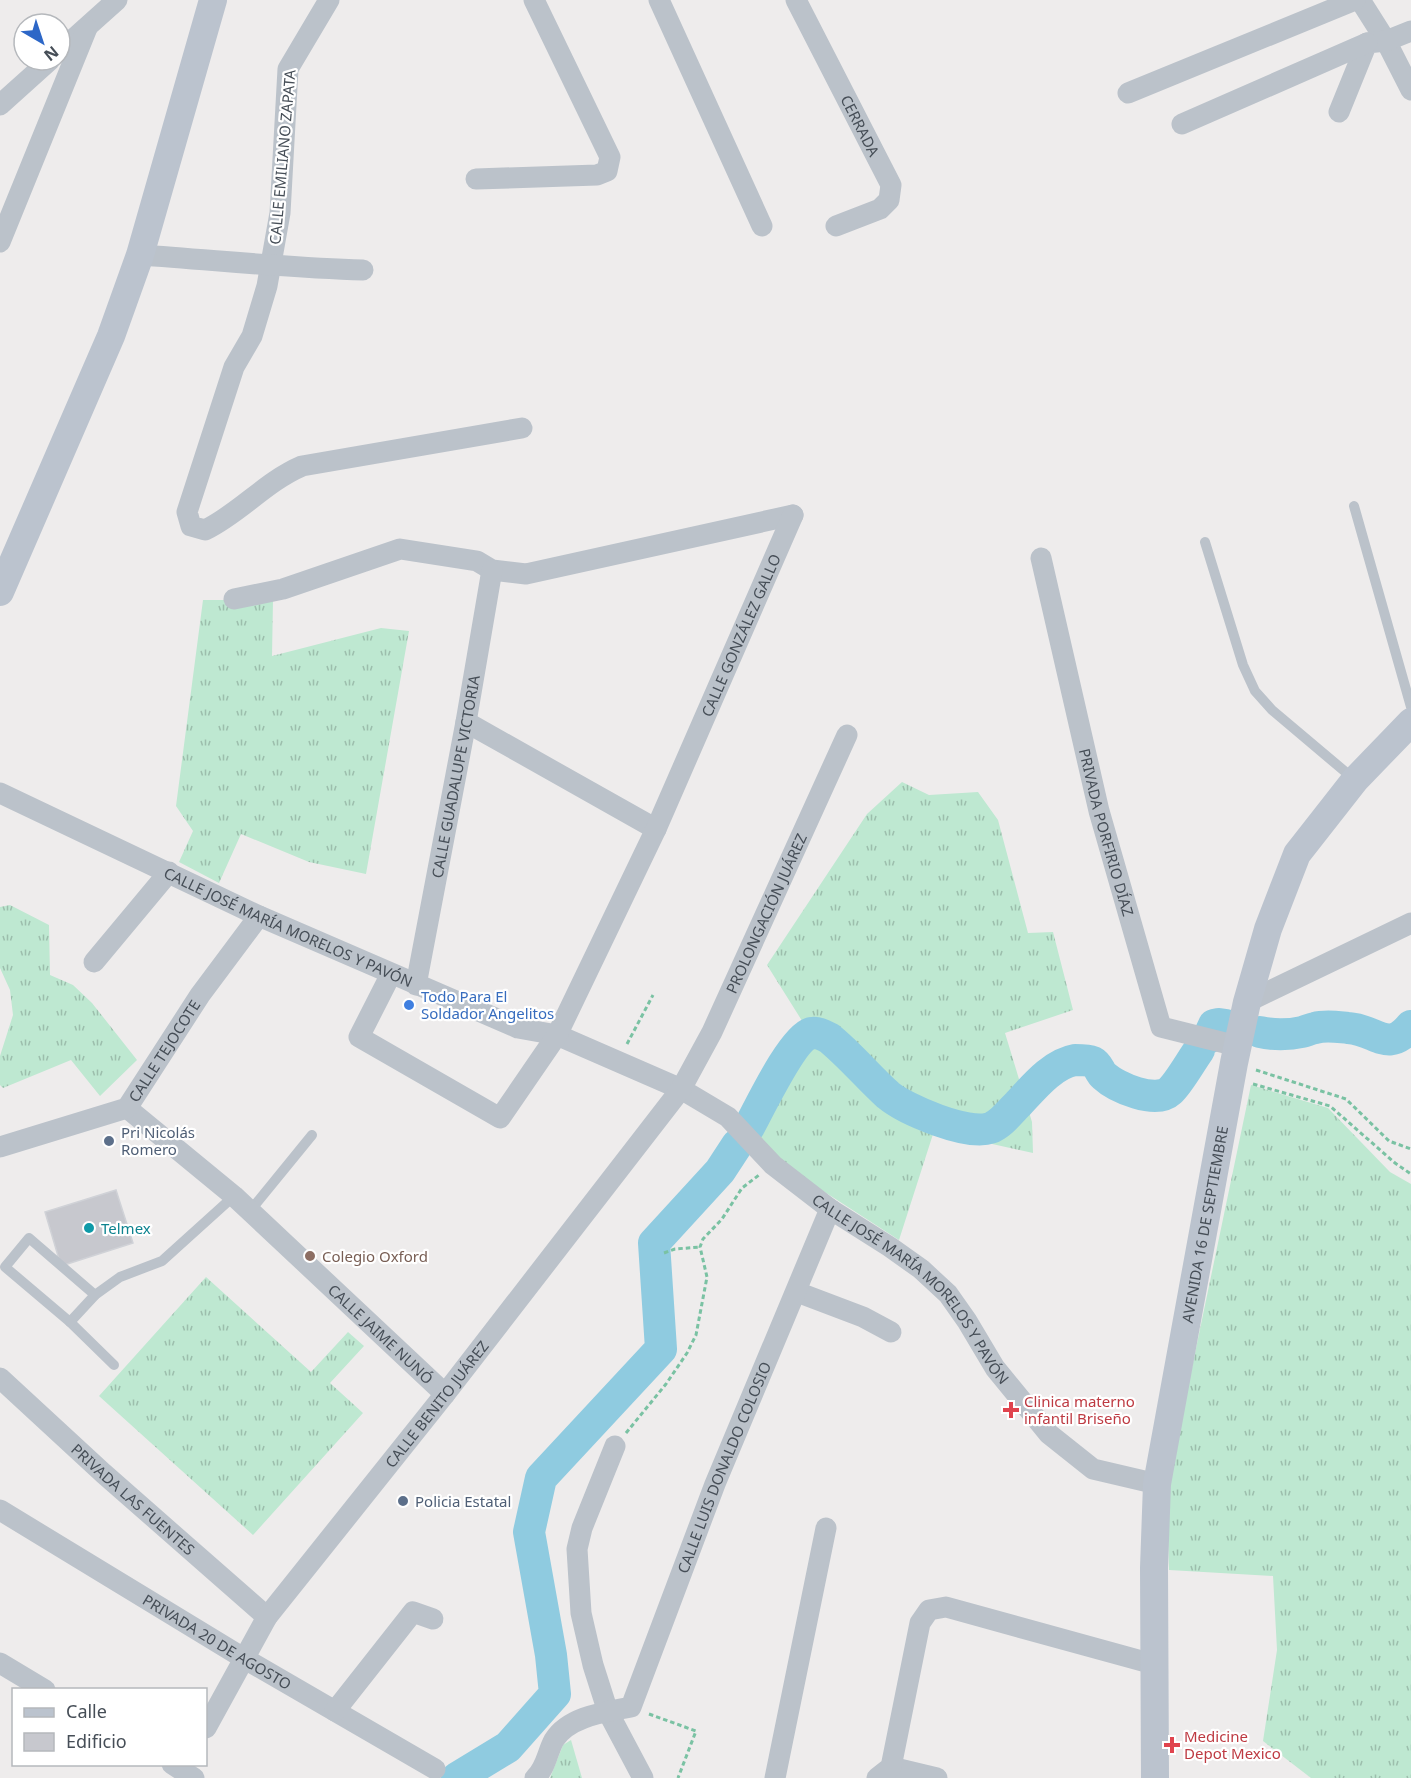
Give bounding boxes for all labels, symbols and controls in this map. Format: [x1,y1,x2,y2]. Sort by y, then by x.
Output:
north arrow [12,12,72,72]
text: N [39,41,63,66]
street label: CALLE EMILIANO ZAPATA [264,68,300,245]
street label: CERRADA [836,91,885,160]
street label: CALLE GONZÁLEZ GALLO [696,551,785,720]
street label: CALLE GUADALUPE VICTORIA [427,673,484,880]
street label: PRIVADA PORFIRIO DÍAZ [1075,746,1139,918]
street label: PROLONGACIÓN JUÁREZ [721,830,811,996]
street label: CALLE JOSÉ MARÍA MORELOS Y PAVÓN [161,862,416,991]
place label: Todo Para El Soldador Angelitos [421,986,554,1023]
street label: CALLE TEJOCOTE [124,996,204,1106]
marker: Todo Para El Soldador Angelitos [402,998,416,1012]
place label: Pri Nicolás Romero [121,1122,195,1159]
street label: AVENIDA 16 DE SEPTIEMBRE [1177,1124,1232,1324]
marker: Pri Nicolás Romero [102,1134,116,1148]
street label: CALLE JOSÉ MARÍA MORELOS Y PAVÓN [808,1189,1014,1388]
place label: Telmex [101,1218,151,1238]
marker: Telmex [82,1221,96,1235]
place label: Colegio Oxford [322,1246,428,1266]
marker: Colegio Oxford [303,1249,317,1263]
street label: CALLE JAIME NUNÓ [324,1280,438,1388]
street label: CALLE BENITO JUÁREZ [380,1336,493,1471]
street label: CALLE LUIS DONALDO COLOSIO [672,1358,775,1576]
place label: Clinica materno infantil Briseño [1024,1391,1135,1428]
marker: Clinica materno infantil Briseño [1002,1401,1020,1419]
street label: PRIVADA LAS FUENTES [67,1439,199,1559]
place label: Policia Estatal [415,1491,511,1511]
marker: Policia Estatal [396,1494,410,1508]
street label: PRIVADA 20 DE AGOSTO [139,1589,295,1694]
legend [12,1688,207,1766]
text: Calle [66,1699,107,1723]
place label: Medicine Depot Mexico [1184,1726,1281,1763]
text: Edificio [66,1729,127,1753]
marker: Medicine Depot Mexico [1165,1738,1179,1752]

